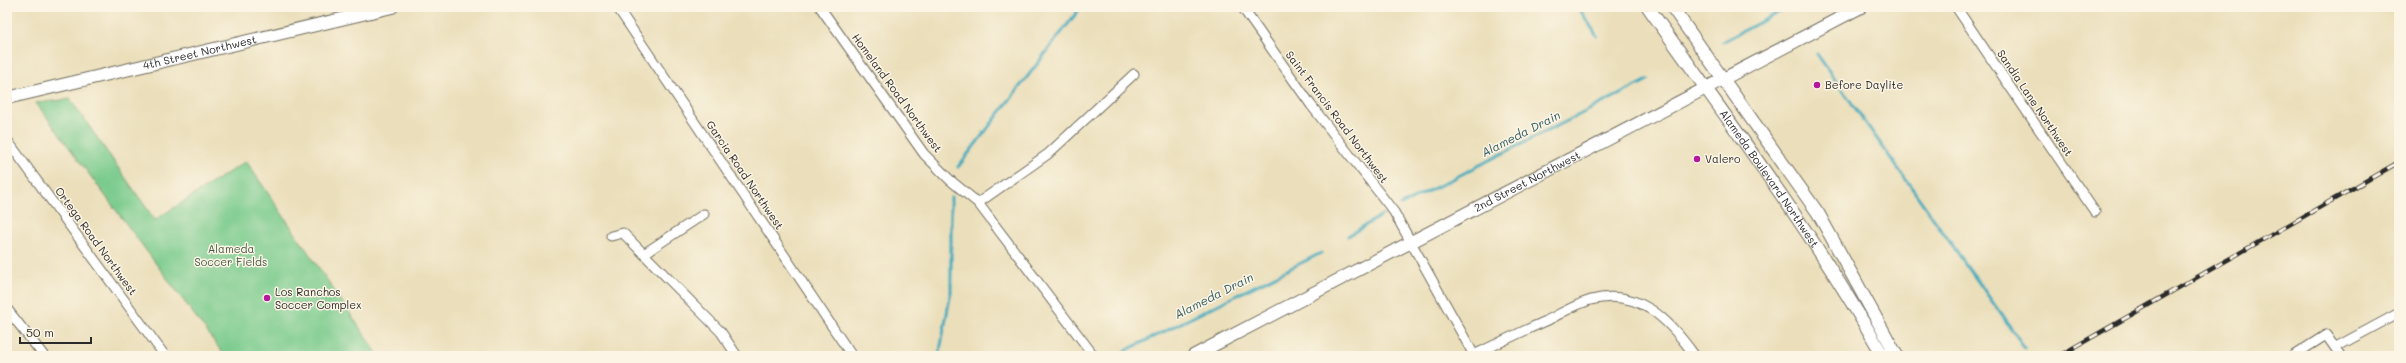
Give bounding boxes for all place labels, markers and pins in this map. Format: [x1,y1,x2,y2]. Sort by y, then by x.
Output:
place label: Before Daylite [1825,77,1903,92]
marker: Before Daylite [1812,80,1822,90]
place label: Valero [1705,151,1741,166]
marker: Valero [1692,154,1702,164]
place label: Los Ranchos Soccer Complex [275,284,362,312]
marker: Los Ranchos Soccer Complex [262,293,272,303]

